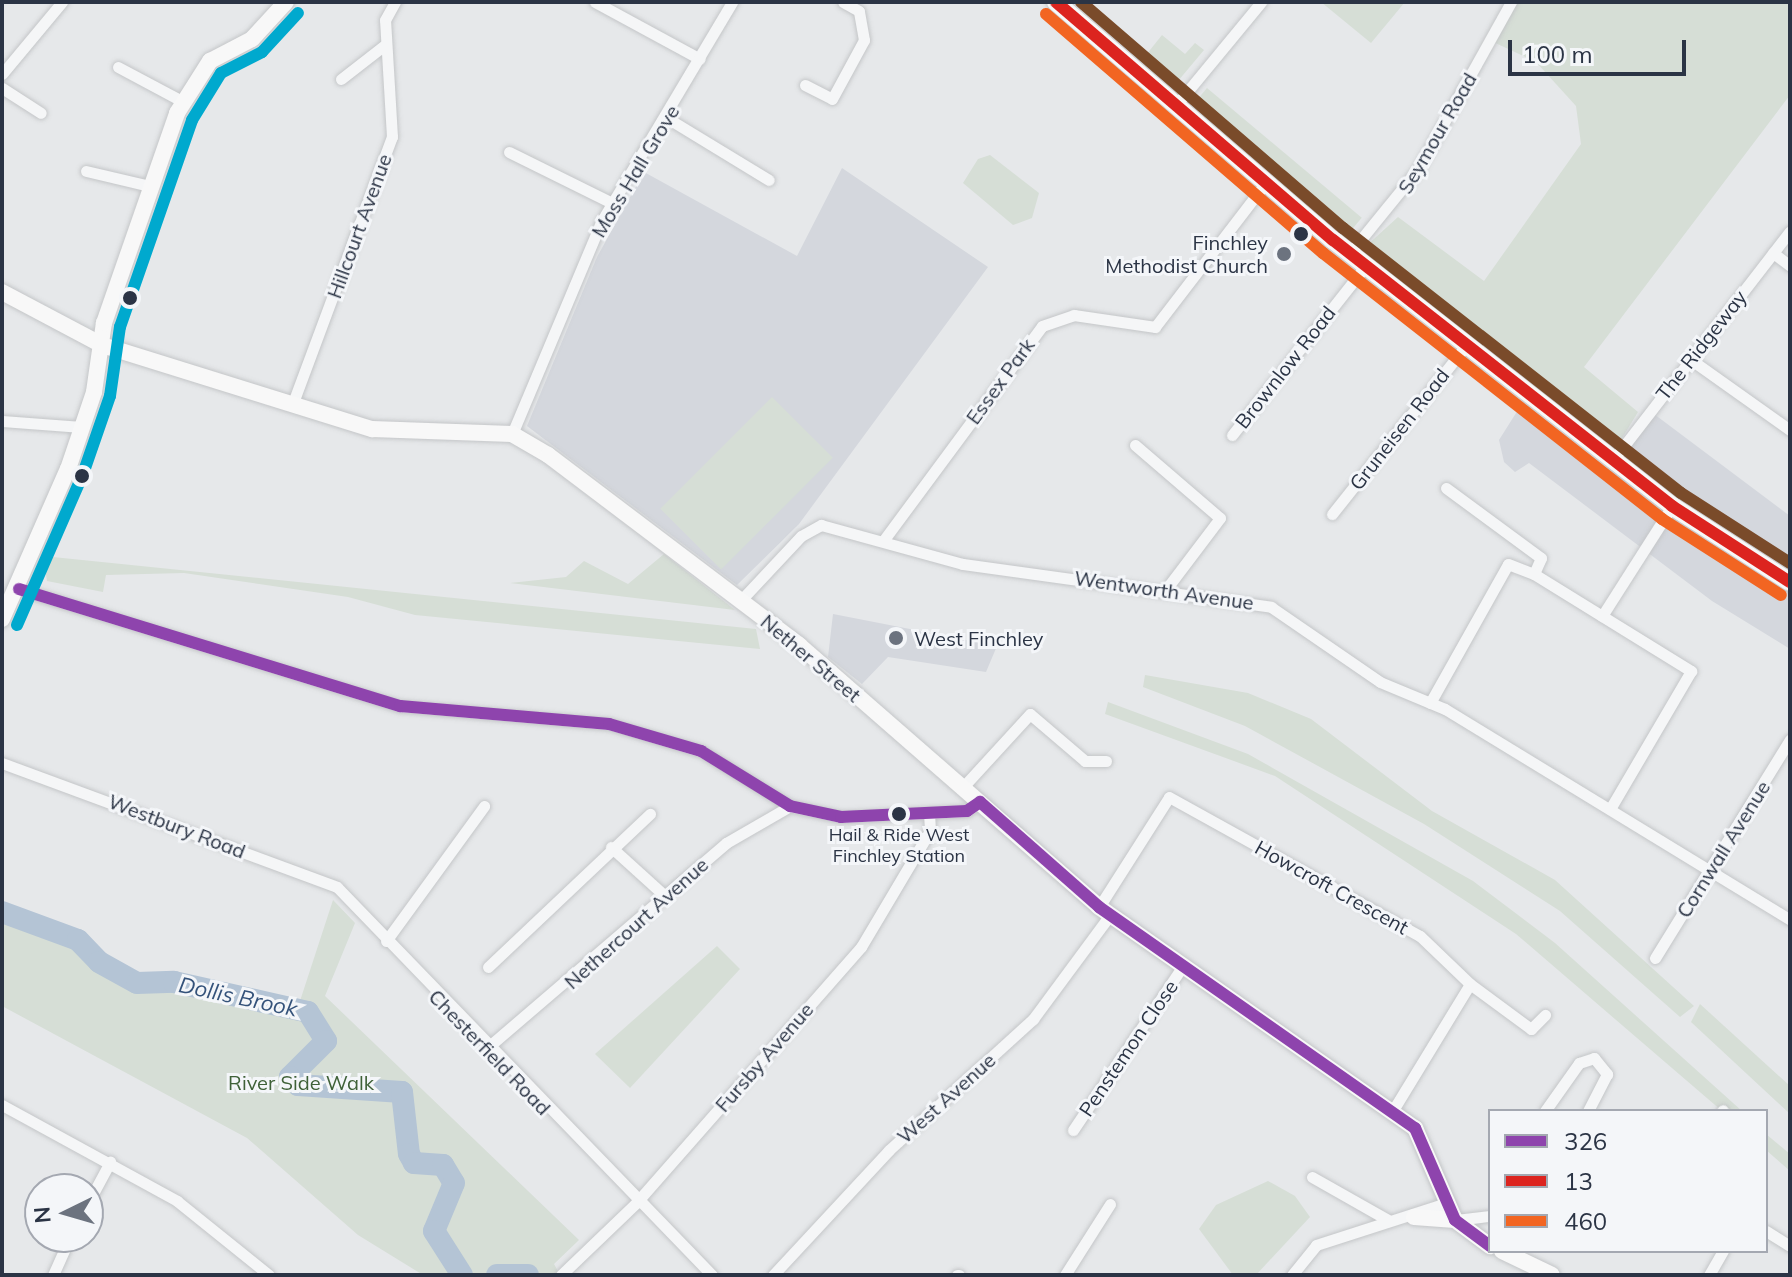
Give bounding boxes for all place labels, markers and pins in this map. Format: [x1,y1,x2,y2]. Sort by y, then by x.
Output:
unlabelled marker [1293,226,1309,242]
place label: Finchley Methodist Church [1105,230,1268,277]
marker: Finchley Methodist Church [1275,245,1293,263]
unlabelled marker [122,290,138,306]
unlabelled marker [74,468,90,484]
place label: West Finchley [914,626,1043,650]
marker: West Finchley [885,627,907,649]
marker: Hail & Ride West Finchley Station [891,806,907,822]
place label: Hail & Ride West Finchley Station [829,825,969,868]

